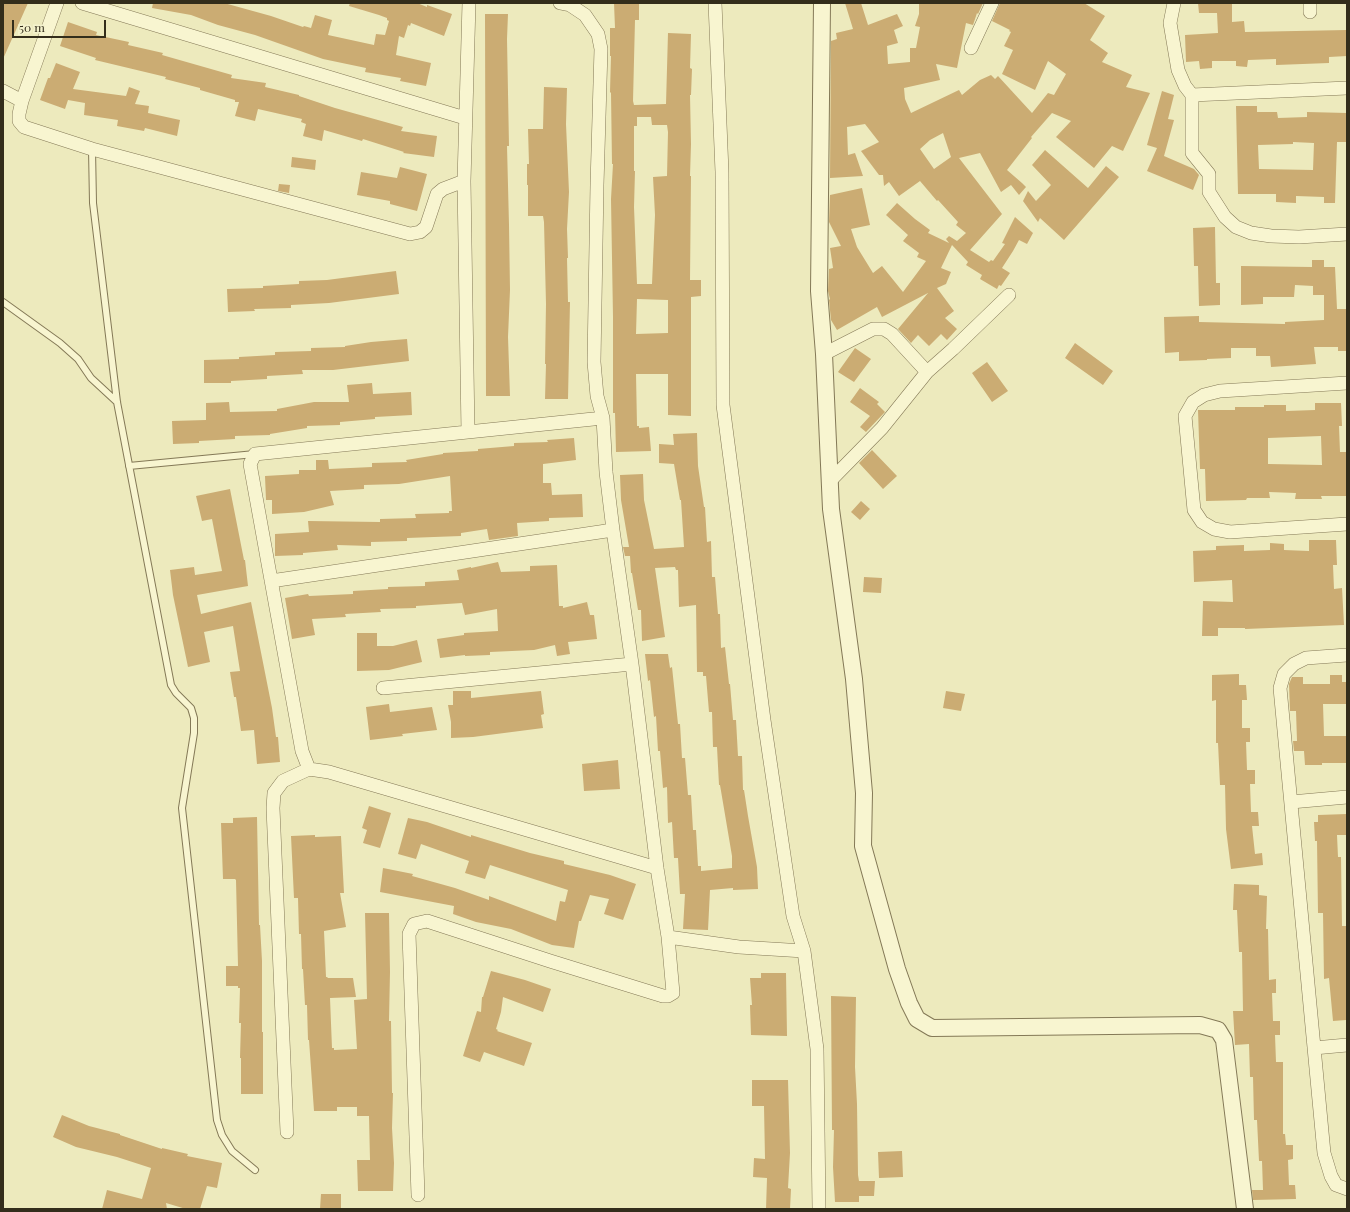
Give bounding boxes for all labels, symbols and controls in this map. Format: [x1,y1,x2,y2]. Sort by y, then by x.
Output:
scale bar [14,12,108,38]
text: 50 m [19,19,45,35]

